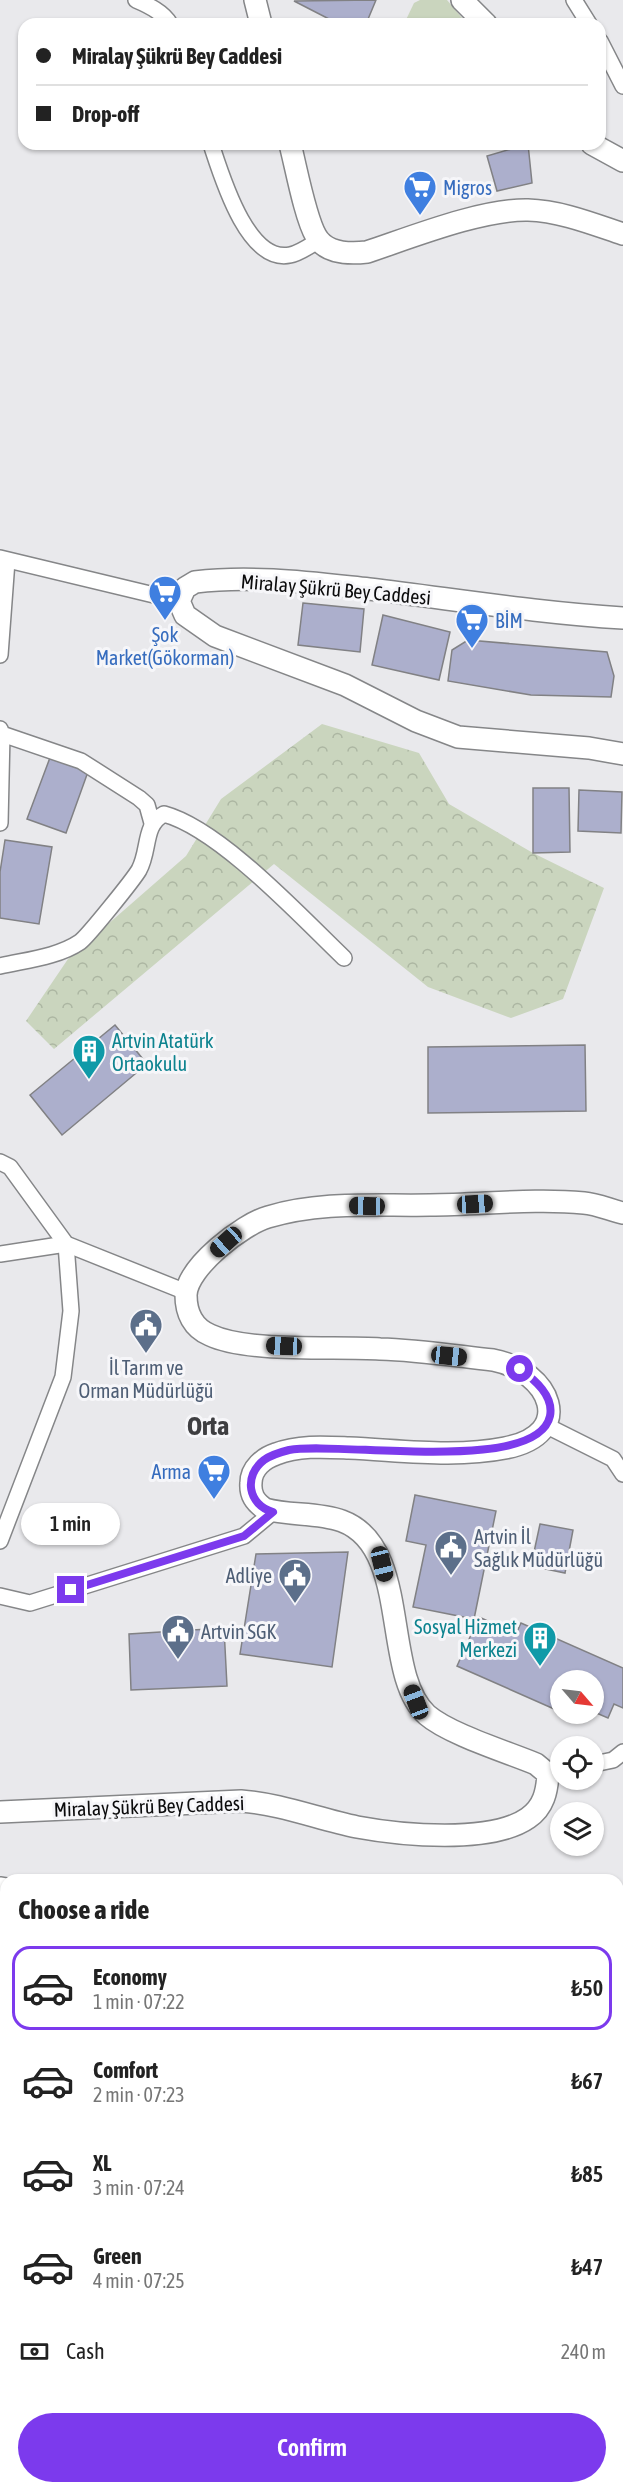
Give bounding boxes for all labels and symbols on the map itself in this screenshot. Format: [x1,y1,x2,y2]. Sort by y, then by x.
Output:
supermarket icon: Migros [402,169,438,216]
place label: Migros [443,176,492,199]
street label: Miralay Şükrü Bey Caddesi [240,569,432,609]
supermarket icon: Şok Market(Gökorman) [147,574,183,621]
supermarket icon: BİM [454,602,490,649]
place label: BİM [495,609,523,632]
place label: Şok Market(Gökorman) [96,623,234,669]
place label: Artvin Atatürk Ortaokulu [112,1029,214,1075]
building icon: Artvin Atatürk Ortaokulu [71,1033,107,1080]
car [457,1194,493,1214]
car [349,1197,385,1215]
car [207,1223,245,1261]
public building icon: İl Tarım ve Orman Müdürlüğü [128,1307,164,1354]
car [266,1336,302,1356]
car [430,1345,468,1367]
route start [506,1355,533,1382]
place label: İl Tarım ve Orman Müdürlüğü [78,1356,214,1402]
district label: Orta [187,1411,229,1441]
supermarket icon: Arma [196,1453,232,1500]
place label: Arma [152,1460,191,1483]
callout: 1 min [22,1503,121,1545]
place label: Artvin İl Sağlık Müdürlüğü [474,1525,603,1571]
public building icon: Artvin İl Sağlık Müdürlüğü [433,1529,469,1576]
car [369,1544,395,1584]
public building icon: Adliye [277,1557,313,1604]
place label: Adliye [226,1564,272,1587]
route end [57,1576,84,1603]
public building icon: Artvin SGK [160,1613,196,1660]
place label: Sosyal Hizmet Merkezi [414,1615,517,1661]
place label: Artvin SGK [201,1620,277,1643]
building icon: Sosyal Hizmet Merkezi [522,1620,558,1667]
north arrow [550,1670,604,1724]
car [401,1682,431,1722]
street label: Miralay Şükrü Bey Caddesi [53,1791,245,1821]

